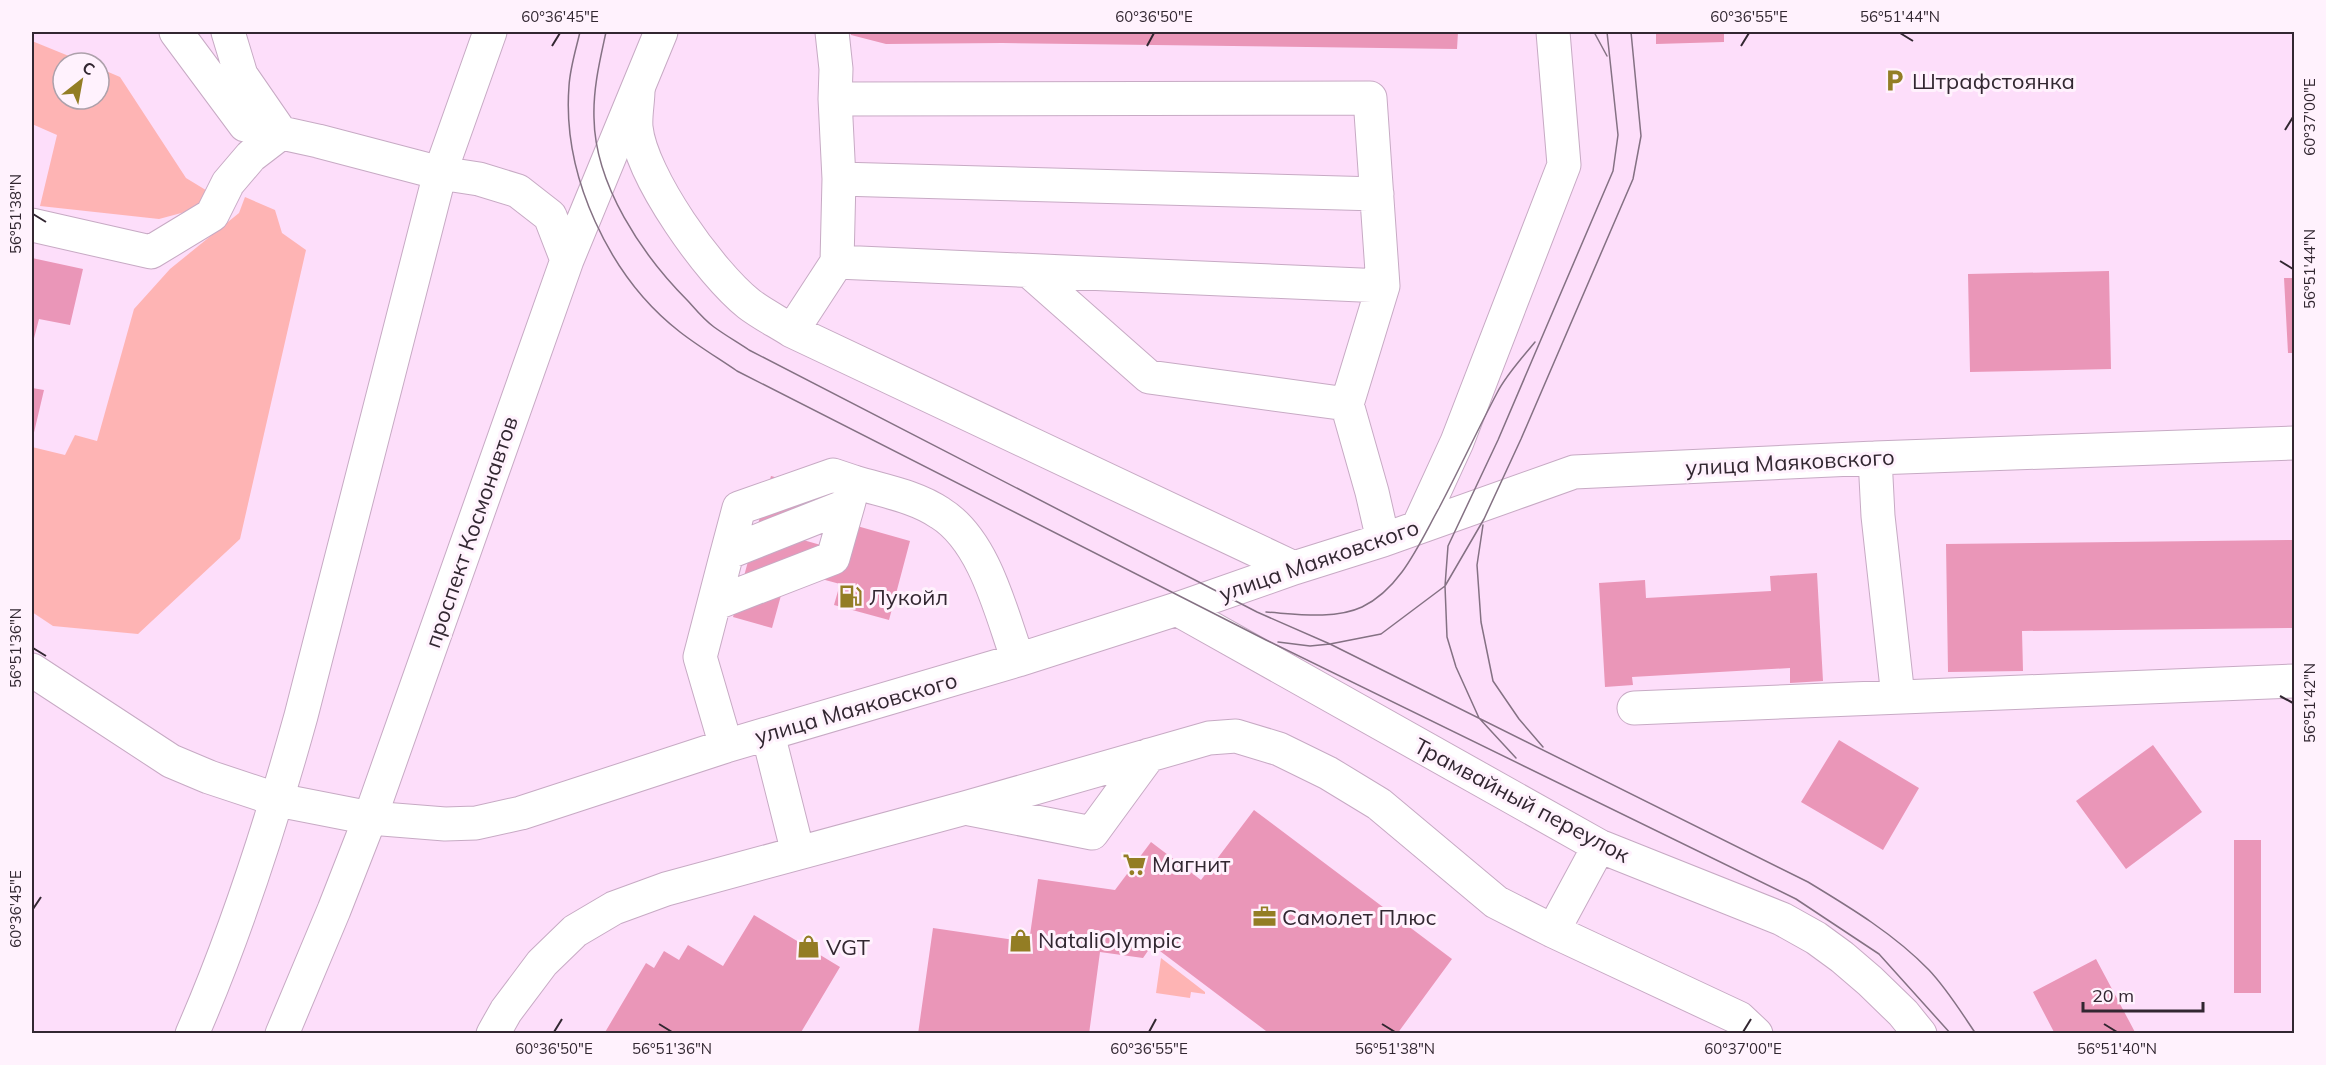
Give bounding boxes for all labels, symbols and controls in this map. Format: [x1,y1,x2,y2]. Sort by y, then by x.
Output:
text: 60°36'45"E [521,7,599,26]
text: 60°36'50"E [1115,7,1193,26]
text: 60°36'55"E [1710,7,1788,26]
text: 56°51'44"N [1860,7,1940,26]
north arrow [51,51,111,111]
text: С [79,57,99,80]
place label: Штрафстоянка [1912,67,2075,95]
parking icon: Штрафстоянка [1881,68,1907,94]
text: 60°37'00"E [2300,78,2319,156]
text: 56°51'38"N [6,174,25,254]
text: 56°51'44"N [2300,229,2319,309]
street label: проспект Космонавтов [418,412,524,652]
street label: улица Маяковского [1685,443,1895,481]
street label: улица Маяковского [1215,513,1423,607]
place label: Лукойл [869,583,948,611]
fuel station icon: Лукойл [838,584,864,610]
text: 56°51'36"N [6,608,25,688]
text: 56°51'42"N [2300,663,2319,743]
street label: улица Маяковского [751,666,961,750]
street label: Трамвайный переулок [1410,731,1635,869]
place label: Магнит [1152,850,1230,878]
supermarket icon: Магнит [1121,851,1147,877]
text: 60°36'45"E [6,870,25,948]
place label: Самолет Плюс [1282,903,1437,931]
office icon: Самолет Плюс [1251,904,1277,930]
place label: NataliOlympic [1038,926,1182,954]
shop icon: NataliOlympic [1007,927,1033,953]
place label: VGT [826,933,870,961]
shop icon: VGT [795,934,821,960]
scale bar [2083,975,2203,1013]
text: 20 m [2092,984,2134,1007]
text: 60°36'50"E [515,1039,593,1058]
text: 56°51'36"N [632,1039,712,1058]
text: 60°36'55"E [1110,1039,1188,1058]
text: 56°51'38"N [1355,1039,1435,1058]
text: 60°37'00"E [1704,1039,1782,1058]
text: 56°51'40"N [2077,1039,2157,1058]

